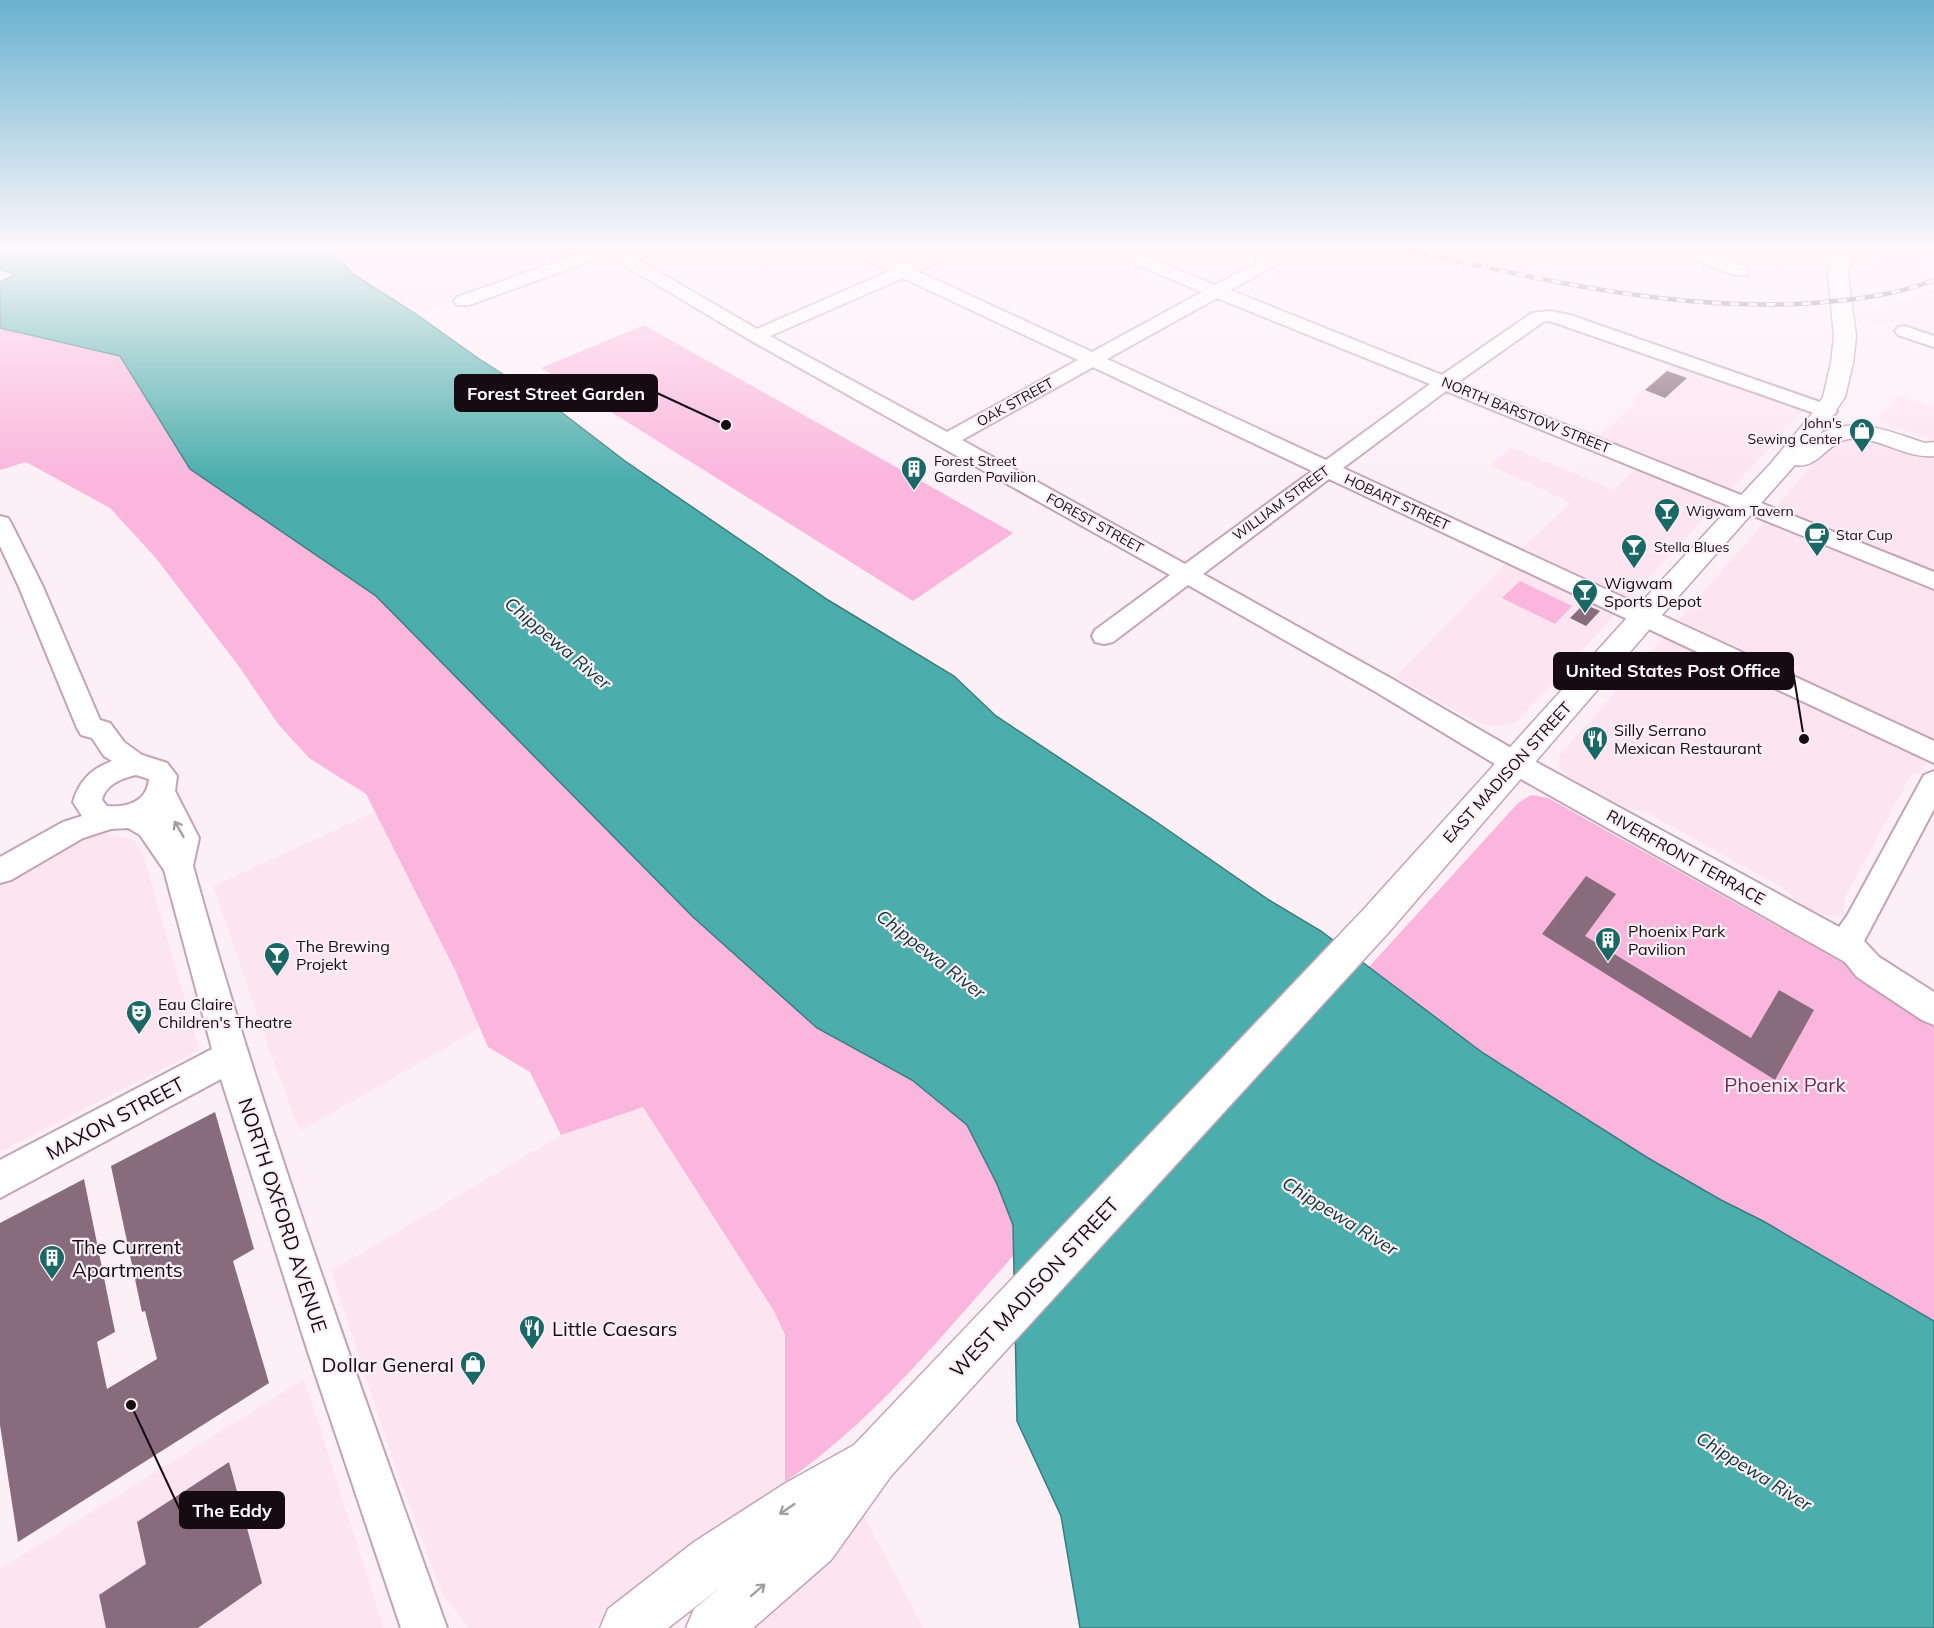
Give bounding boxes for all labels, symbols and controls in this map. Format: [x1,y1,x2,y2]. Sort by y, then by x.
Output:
street label: OAK STREET [974,373,1057,430]
street label: NORTH BARSTOW STREET [1439,373,1614,457]
callout: Forest Street Garden [455,375,657,411]
text: Forest Street Garden [467,382,645,405]
place label: John's Sewing Center [1748,414,1843,448]
shop icon: John's Sewing Center [1847,416,1877,454]
place label: Forest Street Garden Pavilion [934,452,1036,486]
building icon: Forest Street Garden Pavilion [899,454,929,492]
street label: WILLIAM STREET [1229,461,1333,544]
street label: HOBART STREET [1341,470,1453,535]
street label: FOREST STREET [1043,489,1147,557]
bar icon: Wigwam Tavern [1652,496,1682,534]
place label: Wigwam Tavern [1686,502,1794,520]
cafe icon: Star Cup [1802,520,1832,558]
place label: Star Cup [1836,526,1893,544]
bar icon: Stella Blues [1619,532,1649,570]
place label: Stella Blues [1654,538,1729,556]
place label: Wigwam Sports Depot [1604,573,1702,611]
bar icon: Wigwam Sports Depot [1570,577,1600,615]
water label: Chippewa River [500,592,617,695]
callout: United States Post Office [1554,653,1793,689]
text: United States Post Office [1566,659,1781,682]
street label: EAST MADISON STREET [1438,697,1576,847]
place label: Silly Serrano Mexican Restaurant [1614,720,1762,758]
restaurant icon: Silly Serrano Mexican Restaurant [1580,724,1610,762]
street label: RIVERFRONT TERRACE [1603,805,1769,909]
one-way arrow [173,821,185,838]
water label: Chippewa River [872,904,991,1005]
place label: Phoenix Park Pavilion [1628,921,1726,959]
building icon: Phoenix Park Pavilion [1593,925,1623,963]
place label: The Brewing Projekt [296,936,390,974]
bar icon: The Brewing Projekt [262,940,292,978]
place label: Eau Claire Children's Theatre [158,994,292,1032]
theatre icon: Eau Claire Children's Theatre [124,998,154,1036]
street label: MAXON STREET [42,1071,188,1165]
park label: Phoenix Park [1724,1072,1846,1097]
street label: NORTH OXFORD AVENUE [233,1094,333,1336]
water label: Chippewa River [1278,1171,1403,1261]
street label: WEST MADISON STREET [944,1192,1124,1382]
place label: The Current Apartments [72,1234,183,1282]
building icon: The Current Apartments [37,1243,67,1281]
restaurant icon: Little Caesars [517,1313,547,1351]
place label: Little Caesars [552,1316,678,1341]
shop icon: Dollar General [458,1349,488,1387]
place label: Dollar General [322,1352,454,1377]
water label: Chippewa River [1692,1426,1817,1516]
callout: The Eddy [180,1492,284,1528]
text: The Eddy [192,1499,272,1522]
one-way arrow [779,1503,796,1515]
one-way arrow [750,1583,765,1597]

